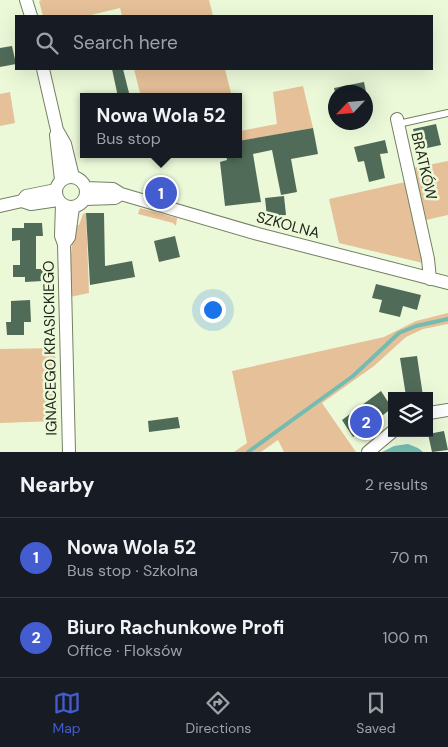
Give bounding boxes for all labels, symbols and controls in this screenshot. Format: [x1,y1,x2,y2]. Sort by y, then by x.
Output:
search box [15,15,433,70]
icon: search [33,29,61,57]
text: Search here [73,30,178,55]
north arrow [328,85,373,130]
popup [80,93,242,158]
text: Nowa Wola 52 [96,103,226,128]
text: Bus stop [96,128,161,149]
street label: BRATKÓW [406,130,442,202]
pin: 1 [145,174,177,212]
street label: SZKOLNA [254,207,322,243]
street label: IGNACEGO KRASICKIEGO [38,260,62,436]
your location [200,297,226,323]
map controls [388,392,433,437]
button: layers [388,392,433,437]
pin: 2 [350,403,382,441]
text: Nearby [20,471,94,499]
text: 2 results [365,474,428,495]
text: Nowa Wola 52 [67,535,196,560]
text: 1 [33,547,39,568]
text: 70 m [390,547,428,568]
text: Bus stop · Szkolna [67,560,198,581]
text: Biuro Rachunkowe Profi [67,615,284,640]
text: 2 [31,627,41,648]
text: 100 m [383,627,428,648]
text: Office · Floksów [67,640,182,661]
tab: Map [52,689,81,737]
tab: Directions [186,689,251,737]
tab: Saved [356,689,396,737]

